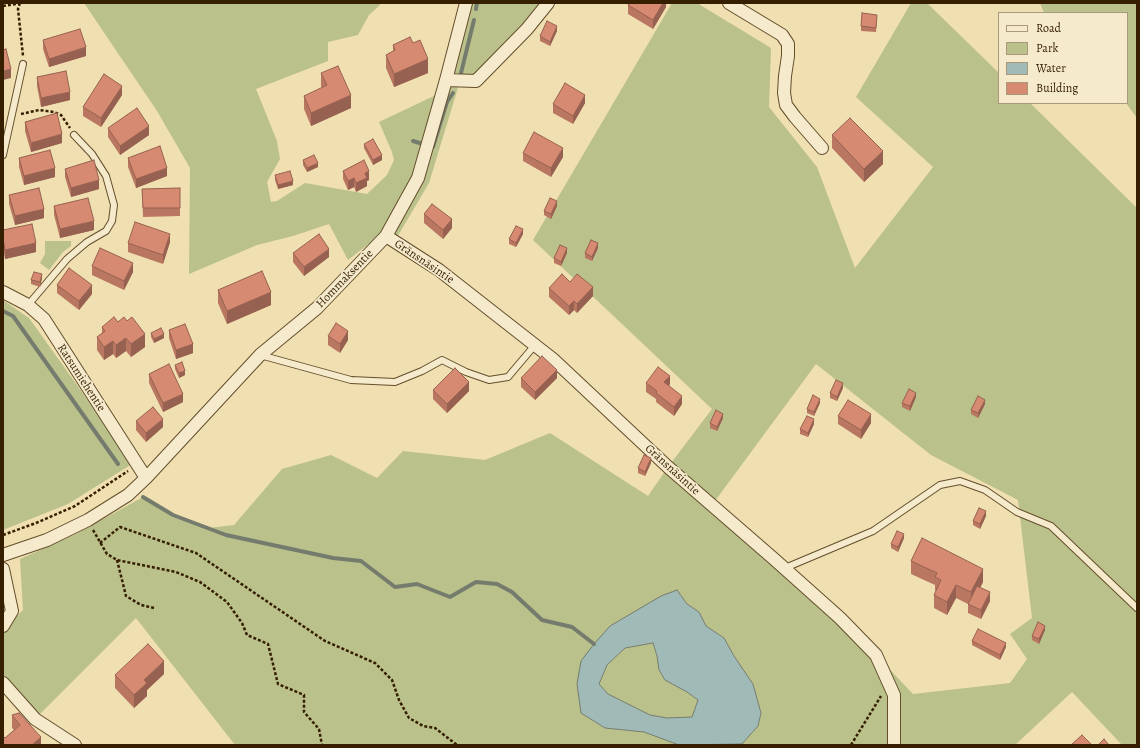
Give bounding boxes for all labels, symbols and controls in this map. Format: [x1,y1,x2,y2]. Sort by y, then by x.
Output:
legend [998,12,1128,104]
text: Road [1036,20,1061,36]
text: Park [1036,40,1059,56]
text: Water [1036,60,1066,76]
text: Building [1036,80,1078,96]
street label: Gränsnäsintie [391,237,457,287]
street label: Hommaksentie [313,247,377,311]
street label: Ratsumiehentie [54,341,108,415]
street label: Gränsnäsintie [642,442,702,498]

